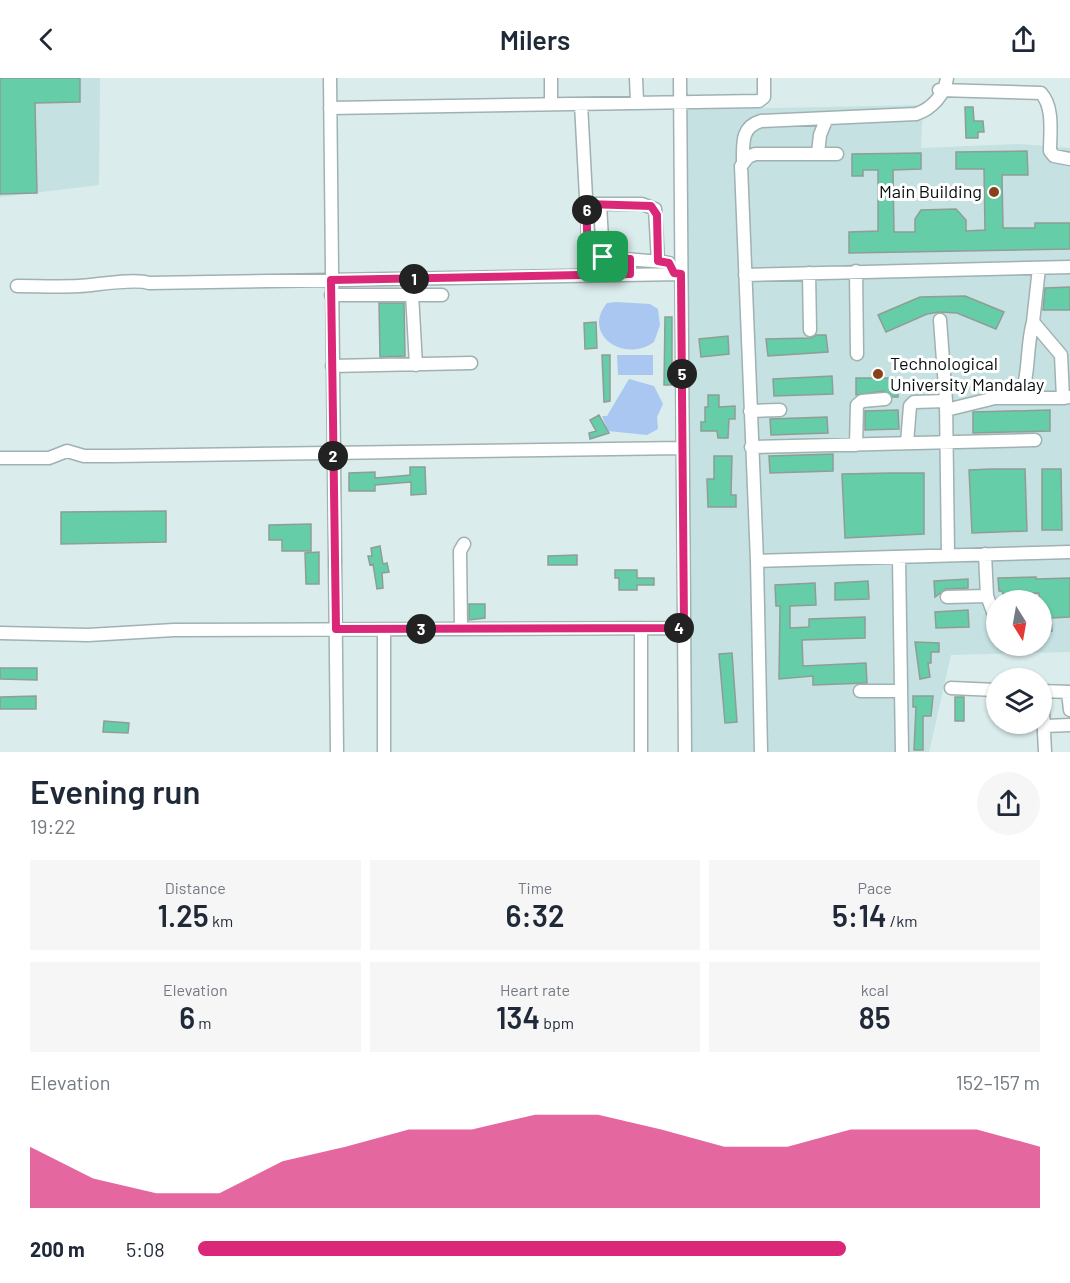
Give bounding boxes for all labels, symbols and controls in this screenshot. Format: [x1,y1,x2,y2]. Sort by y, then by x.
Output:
icon: back [30,23,63,56]
text: Milers [500,23,570,55]
icon: share [1007,23,1040,56]
place label: Main Building [879,180,982,202]
marker: Main Building [987,185,1001,199]
pin: 6 [572,195,602,225]
text: 6 [583,200,591,219]
pin [577,231,628,282]
icon: arrive [586,240,619,273]
pin: 1 [399,264,429,294]
text: 1 [411,269,417,288]
place label: Technological University Mandalay [890,352,1044,395]
pin: 5 [667,359,697,389]
text: 5 [678,364,686,383]
marker: Technological University Mandalay [871,367,885,381]
pin: 2 [318,441,348,471]
text: 2 [329,446,337,465]
north arrow [986,590,1052,656]
map controls [986,590,1052,734]
pin: 4 [664,613,694,643]
pin: 3 [406,614,436,644]
text: 4 [674,618,684,637]
text: 3 [417,619,425,638]
button: layers [986,668,1052,734]
text: Evening run [30,771,200,811]
button: share [977,772,1040,835]
text: 19:22 [30,814,76,838]
text: Distance [165,878,226,897]
text: Time [518,878,552,897]
text: Pace [857,878,892,897]
text: 1.25 [157,897,209,933]
text: 6:32 [506,897,564,933]
text: 5:14 [832,897,887,933]
text: km [209,911,233,930]
text: /km [887,911,917,930]
text: Elevation [163,980,228,999]
text: Heart rate [500,980,570,999]
text: kcal [861,980,889,999]
text: 6 [179,999,195,1035]
text: 134 [496,999,540,1035]
text: 85 [859,999,891,1035]
text: m [195,1013,211,1032]
text: bpm [540,1013,574,1032]
text: Elevation [30,1070,111,1094]
text: 152–157 m [956,1070,1040,1094]
text: 200 m [30,1237,85,1261]
text: 5:08 [126,1237,165,1261]

